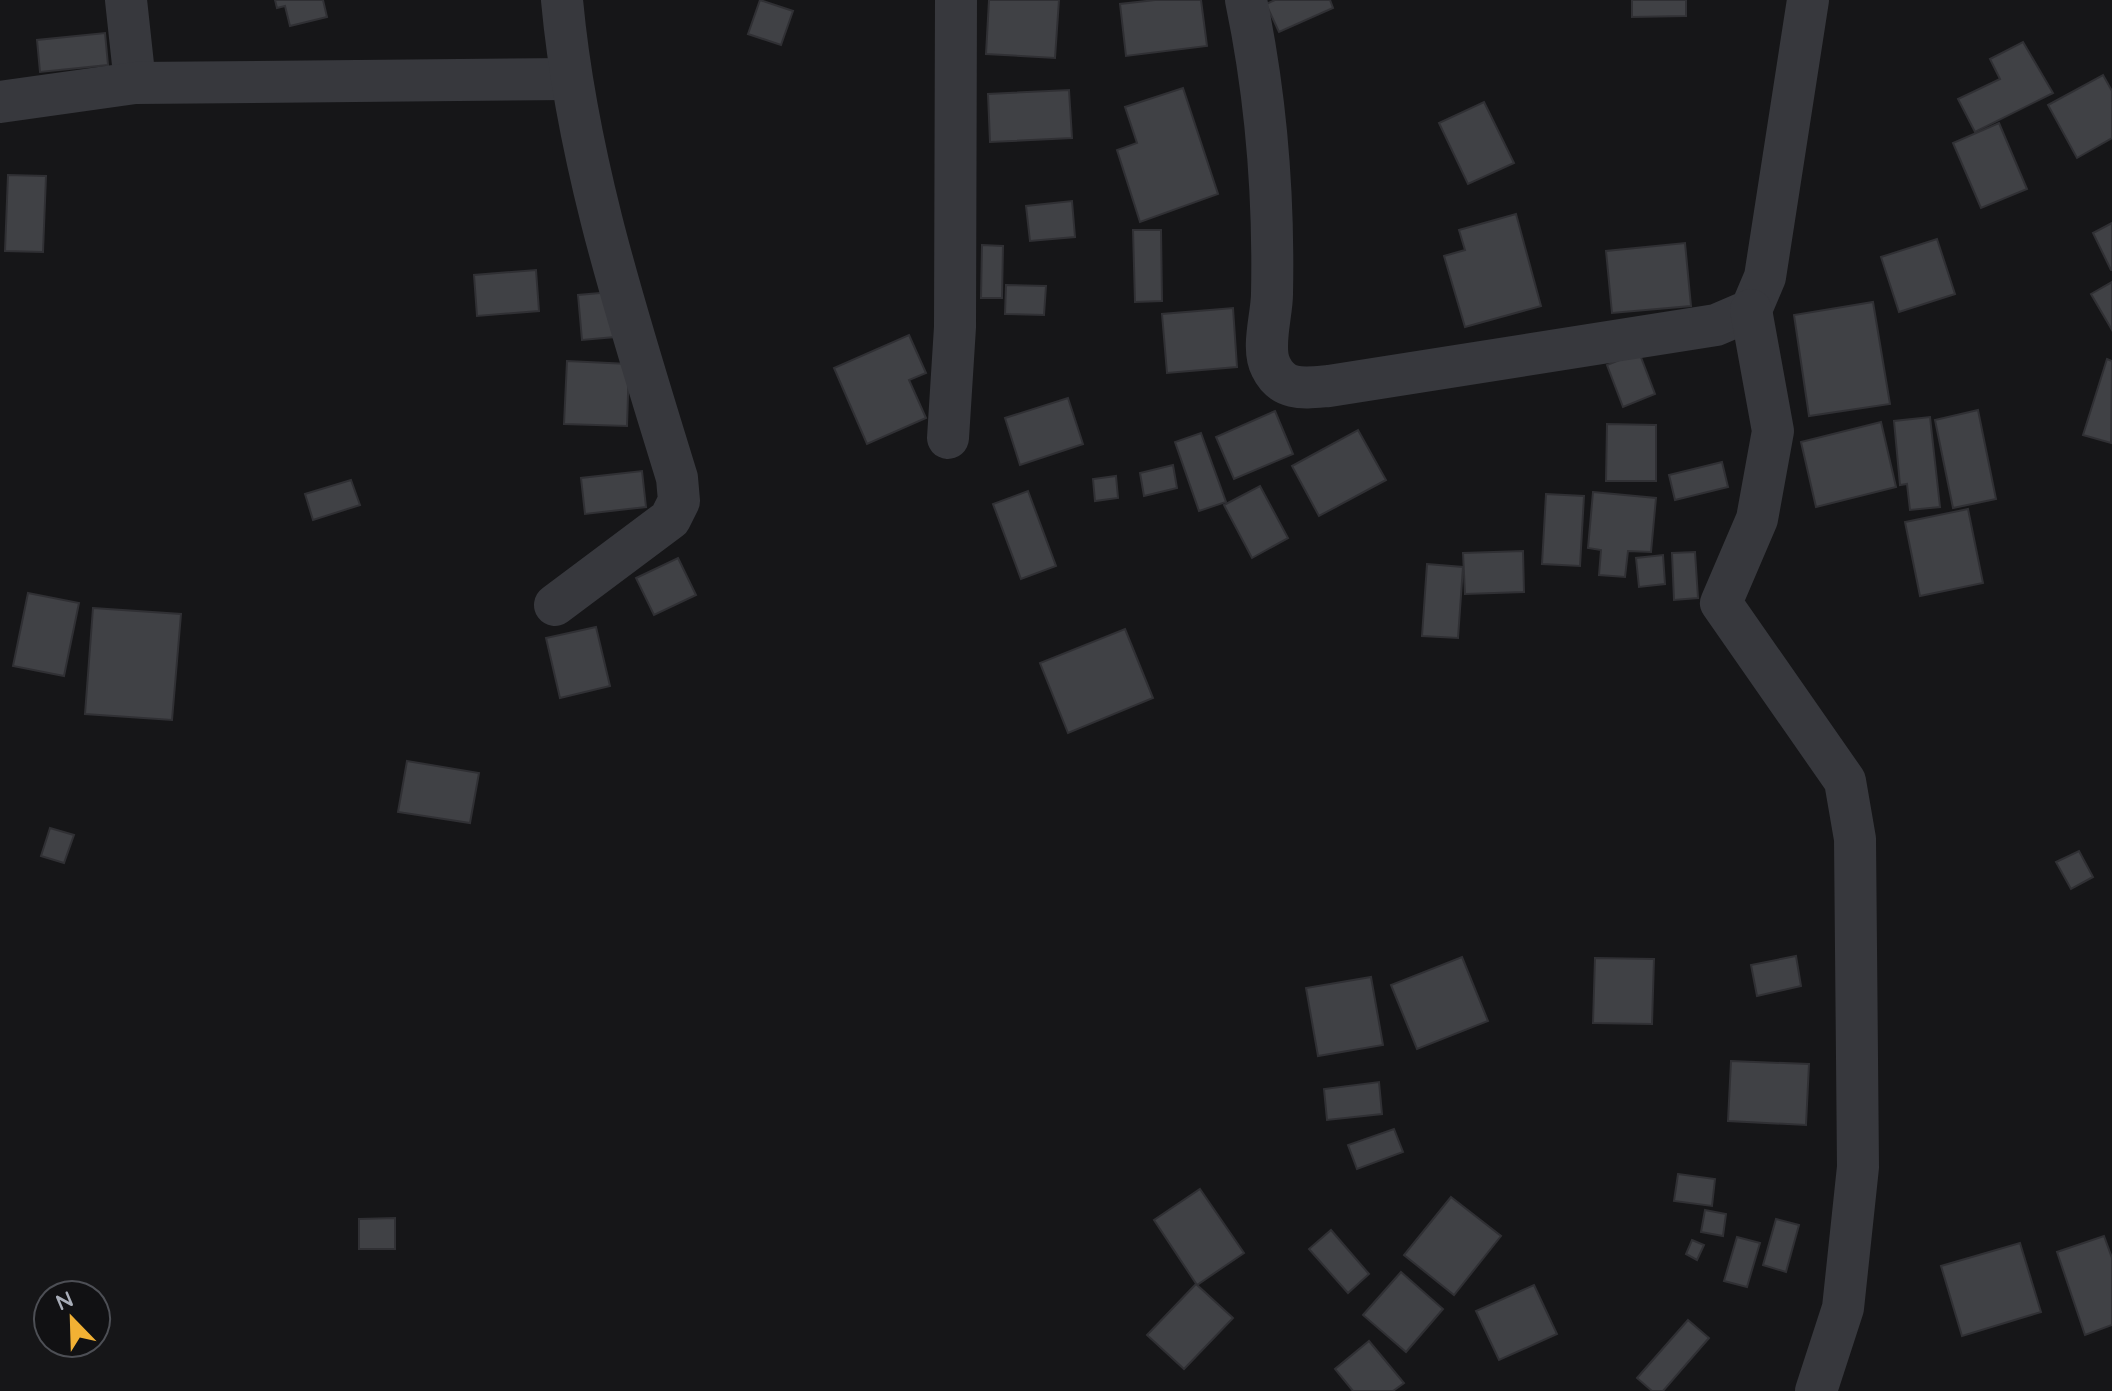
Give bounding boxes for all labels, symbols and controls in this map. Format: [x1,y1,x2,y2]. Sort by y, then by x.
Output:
north arrow [32,1279,112,1359]
text: N [51,1285,77,1317]

